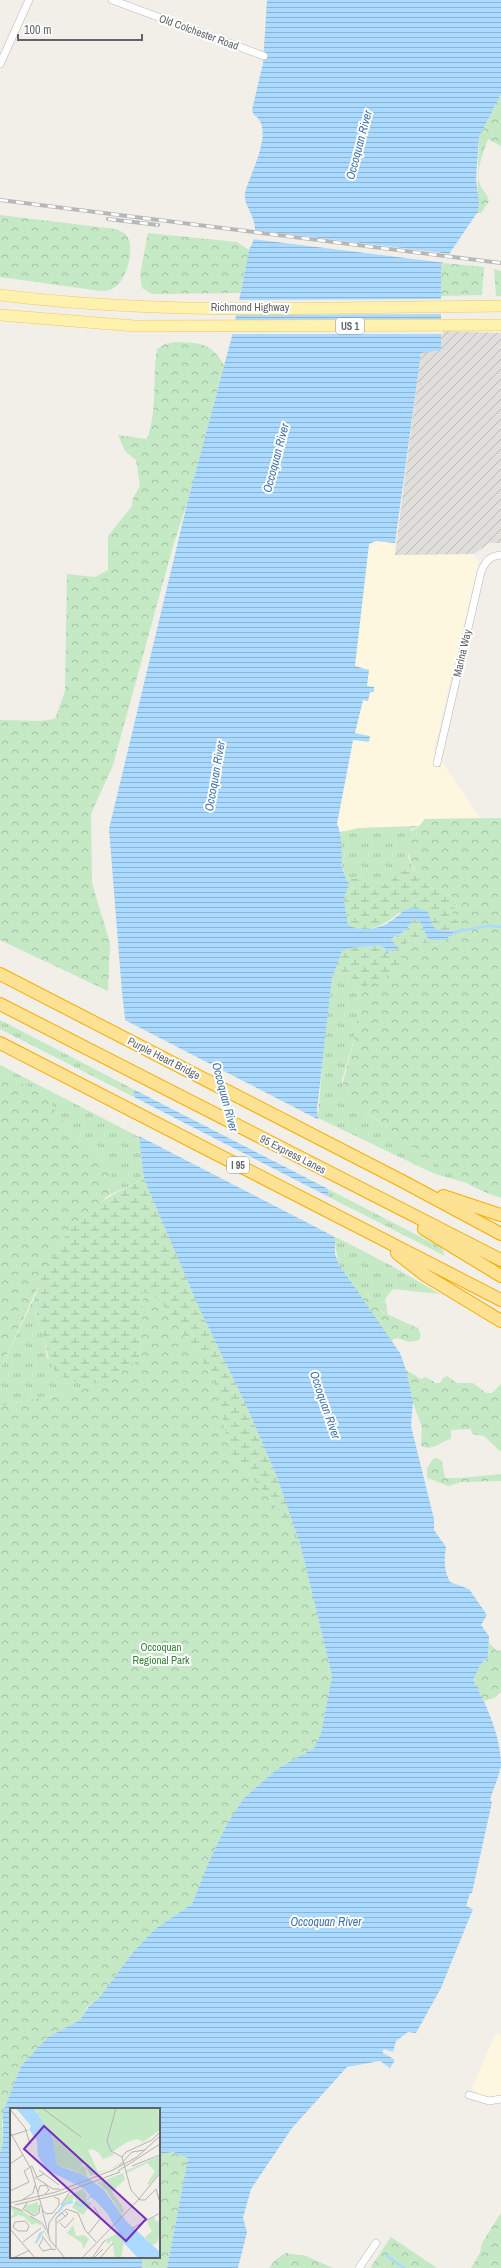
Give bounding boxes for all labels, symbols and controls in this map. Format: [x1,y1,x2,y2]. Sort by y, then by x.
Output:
street label: Old Colchester Road [157,11,241,53]
scale bar [18,16,142,42]
text: 100 m [24,22,51,38]
water label: Occoquan River [342,108,376,181]
street label: Richmond Highway [211,300,290,314]
road number: US 1 [336,318,364,334]
water label: Occoquan River [259,421,293,494]
street label: Marina Way [450,627,474,678]
water label: Occoquan River [201,739,229,812]
street label: Purple Heart Bridge [125,1034,203,1082]
water label: Occoquan River [208,1061,242,1134]
street label: 95 Express Lanes [258,1131,329,1177]
road number: I 95 [227,1157,249,1173]
water label: Occoquan River [306,1369,344,1442]
park label: Occoquan Regional Park [132,1640,190,1667]
water label: Occoquan River [290,1914,362,1930]
inset map [10,2108,160,2258]

